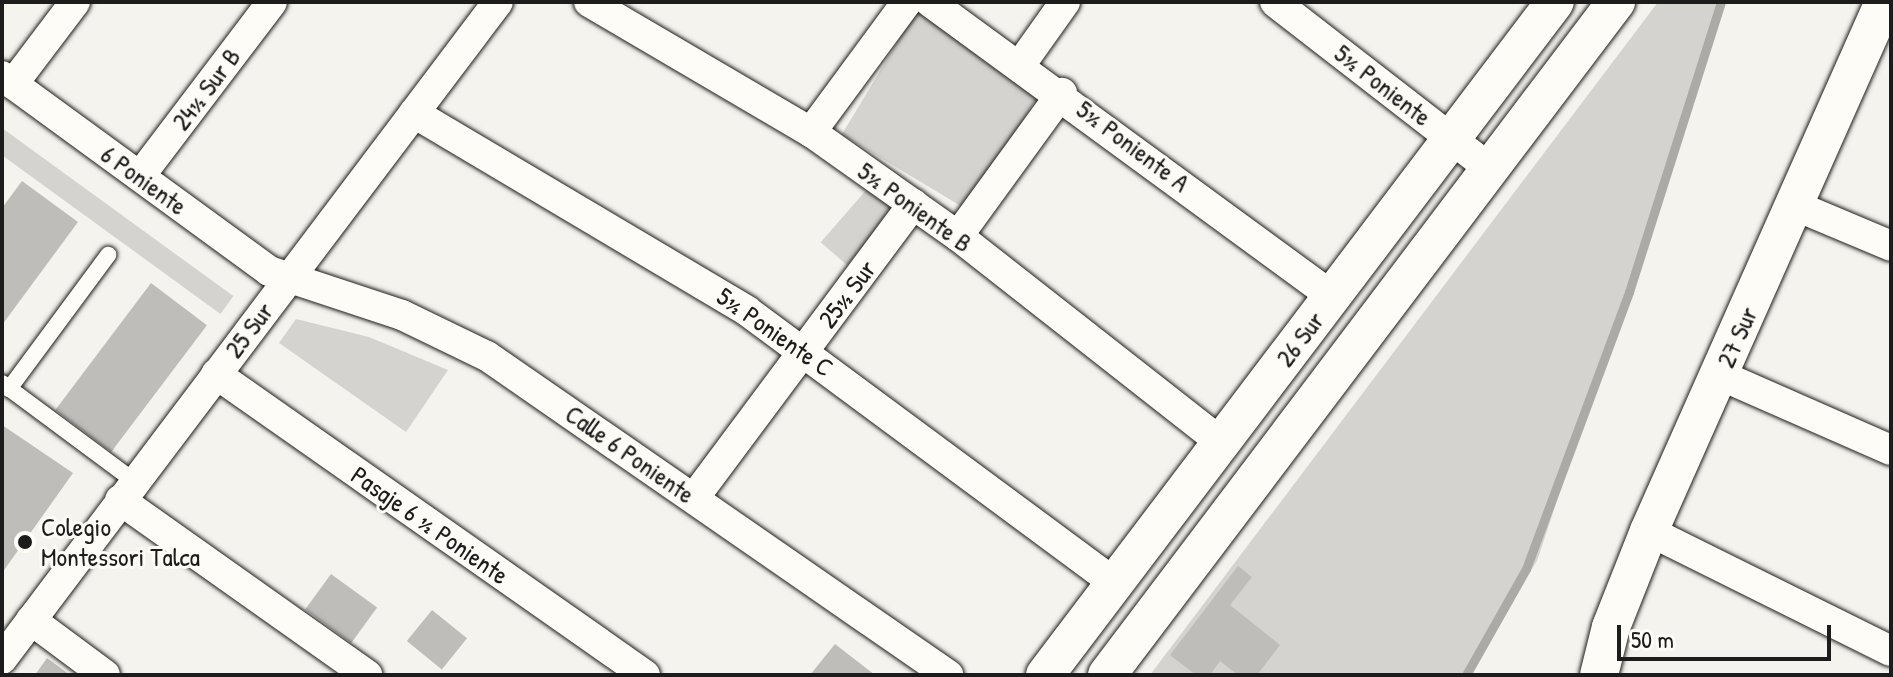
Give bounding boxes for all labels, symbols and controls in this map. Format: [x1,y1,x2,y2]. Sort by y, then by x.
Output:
street label: 5½ Poniente [1328,38,1438,132]
street label: 24½ Sur B [165,42,247,136]
street label: 5½ Poniente A [1071,94,1195,198]
street label: 6 Poniente [95,138,193,222]
street label: 5½ Poniente B [852,155,978,259]
street label: 25½ Sur [811,254,883,334]
street label: 5½ Poniente C [711,281,839,383]
street label: 25 Sur [218,296,280,364]
street label: 27 Sur [1710,302,1764,372]
street label: 26 Sur [1269,305,1331,373]
street label: Calle 6 Poniente [560,398,700,510]
street label: Pasaje 6 ½ Poniente [345,459,515,591]
place label: Colegio Montessori Talca [41,511,200,572]
marker: Colegio Montessori Talca [16,533,34,551]
scale bar [1621,609,1835,659]
text: 50 m [1631,623,1674,655]

